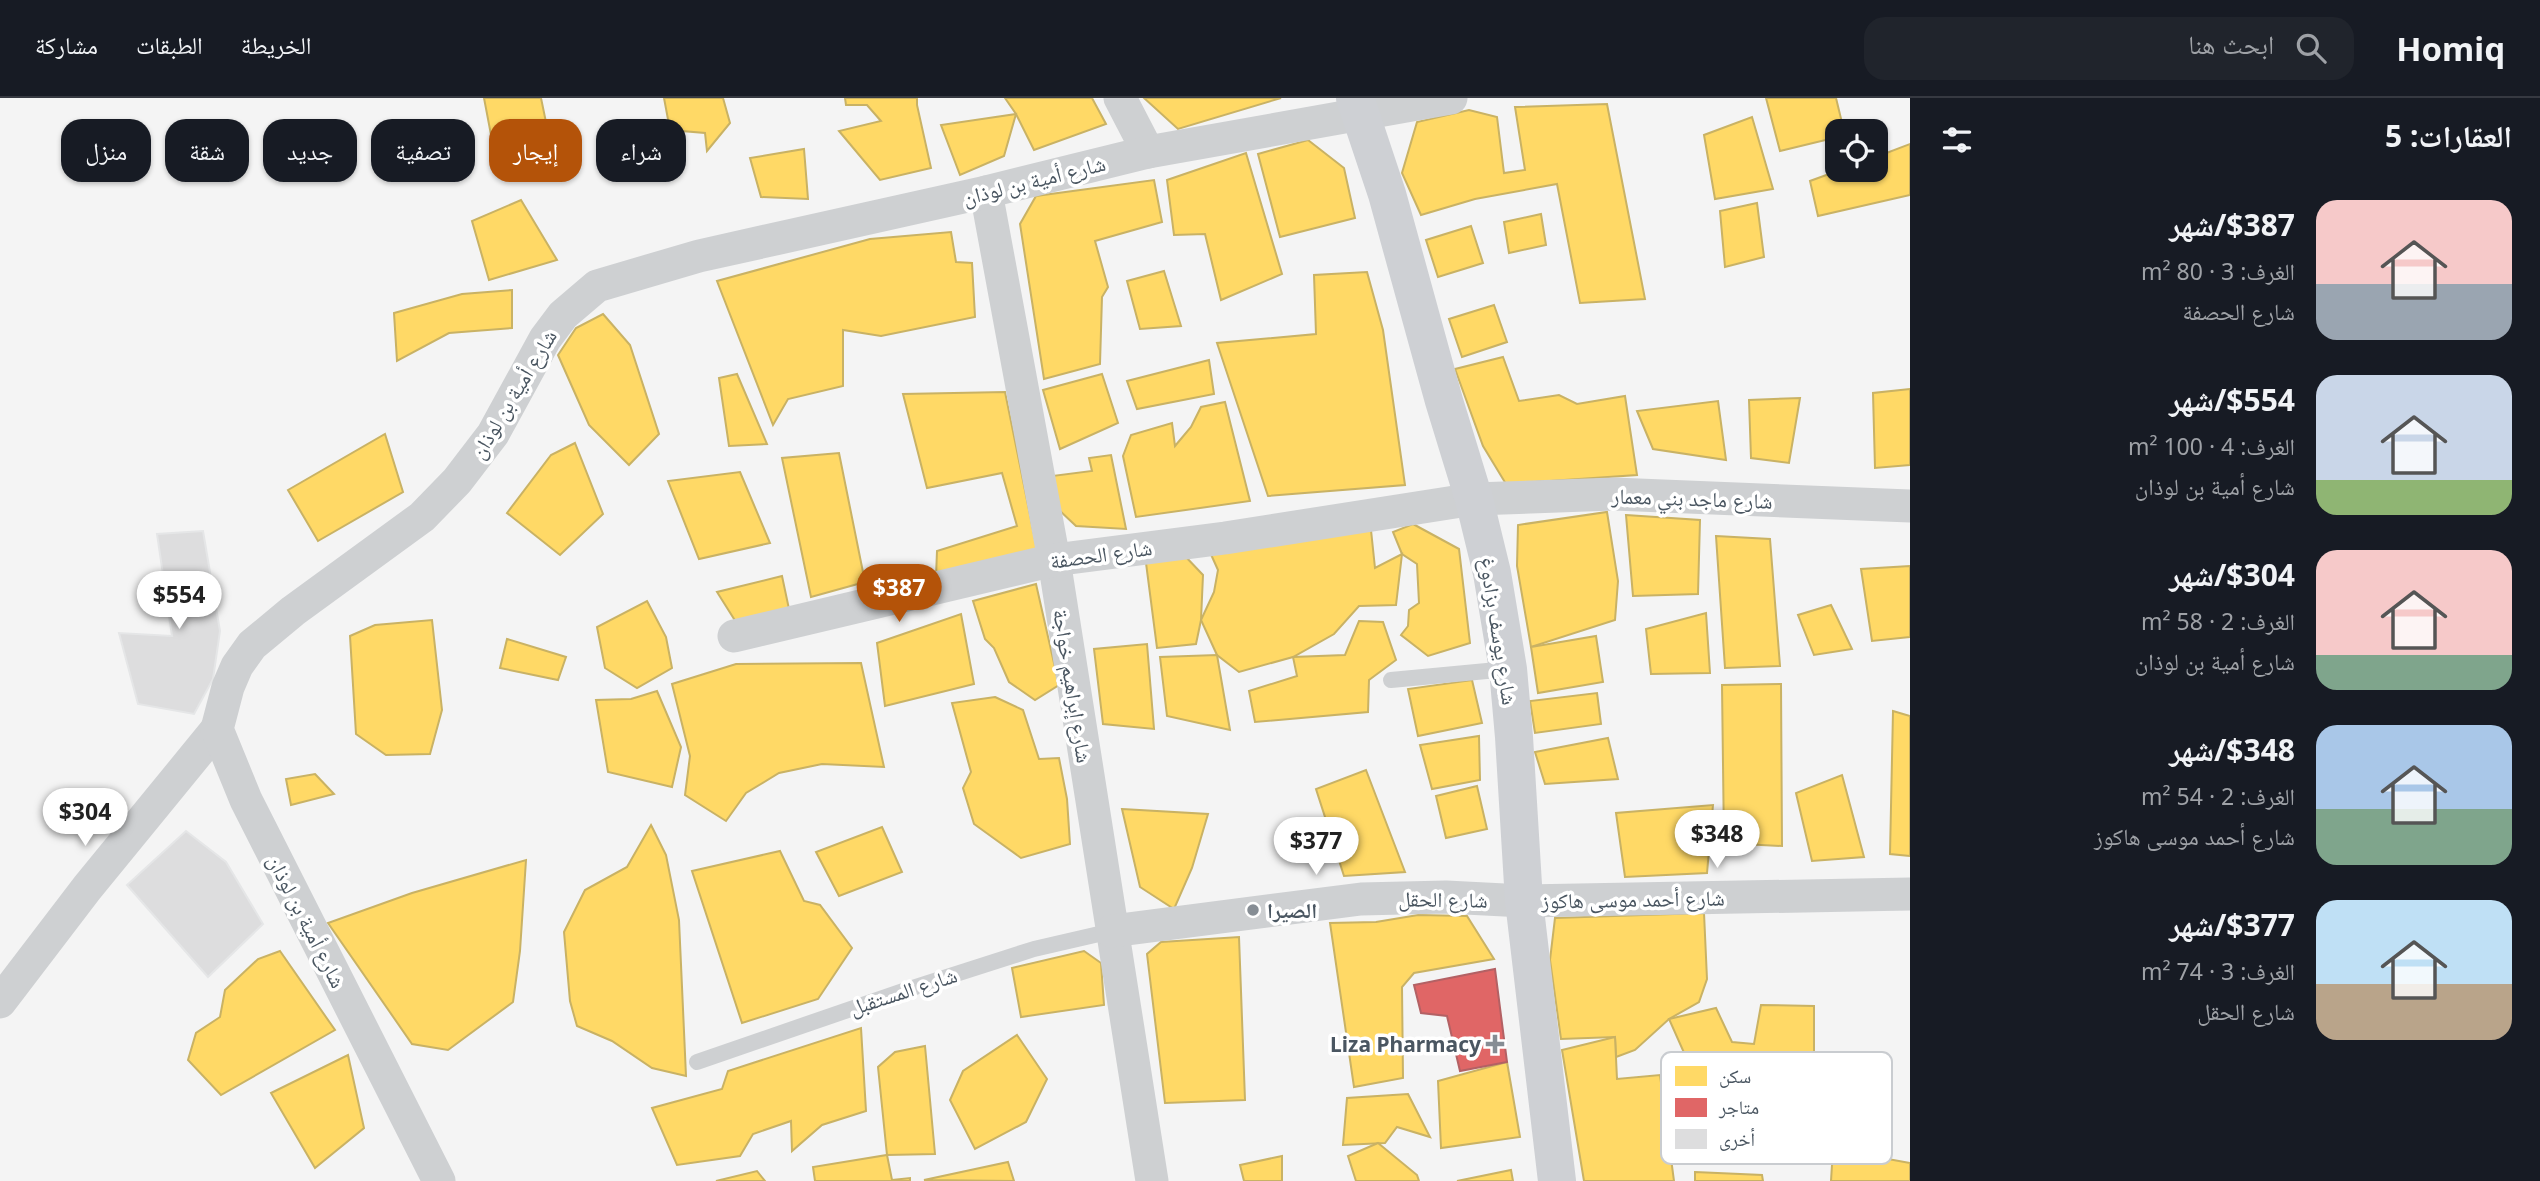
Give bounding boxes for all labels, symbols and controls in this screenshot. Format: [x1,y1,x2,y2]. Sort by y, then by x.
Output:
search box [1864,17,2354,80]
text: ابحث هنا [2188,26,2274,62]
text: Homiq [2396,26,2505,71]
text: مشاركة [35,28,98,61]
text: الطبقات [136,28,203,61]
text: الخريطة [241,28,311,61]
icon: search [2292,29,2330,67]
text: العقارات: 5 [2385,115,2512,156]
chip: منزل [61,119,151,182]
chip: شقة [165,119,249,182]
chip: جديد [263,119,357,182]
chip: تصفية [371,119,475,182]
chip: إيجار [489,119,582,182]
chip: شراء [596,119,686,182]
map controls [1825,119,1888,182]
button: locate [1825,119,1888,182]
icon: filters [1938,121,1976,159]
street label: شارع أمية بن لوذان [960,149,1108,211]
text: $387/شهر [2169,204,2295,245]
icon: home [2372,228,2456,312]
text: الغرف: 3 · 80 m² [2141,255,2295,287]
text: شارع الحصفة [2182,295,2295,327]
street label: شارع أمية بن لوذان [463,324,563,464]
text: $554/شهر [2169,379,2295,420]
icon: home [2372,403,2456,487]
text: الغرف: 4 · 100 m² [2128,430,2295,462]
text: شارع أمية بن لوذان [2135,470,2295,502]
street label: شارع ماجد بني معمار [1610,481,1773,518]
street label: شارع الحصفة [1048,533,1154,575]
text: $304/شهر [2169,554,2295,595]
street label: شارع يوسف بزادوغ [1473,555,1525,707]
pin: $387 [858,564,940,624]
text: $387 [873,571,925,603]
pin: $554 [138,572,220,631]
text: $554 [153,578,205,610]
icon: home [2372,578,2456,662]
text: الغرف: 2 · 58 m² [2141,605,2295,637]
street label: شارع إبراهيم خواجة [1046,607,1099,765]
text: شارع أمية بن لوذان [2135,645,2295,677]
text: $348/شهر [2169,729,2295,770]
icon: home [2372,753,2456,837]
text: الغرف: 2 · 54 m² [2141,780,2295,812]
pin: $304 [44,788,126,848]
text: $304 [59,795,111,827]
pin: $348 [1676,810,1758,870]
text: $348 [1691,817,1743,849]
pin: $377 [1275,818,1357,877]
text: شارع أحمد موسى هاكوز [2094,820,2295,852]
text: $377 [1290,824,1342,856]
street label: شارع أمية بن لوذان [261,849,353,993]
street label: شارع أحمد موسى هاكوز [1540,883,1725,915]
street label: شارع الحقل [1398,884,1488,914]
place label: الصيرا [1267,896,1317,924]
marker: الصيرا [1245,902,1261,918]
text: $377/شهر [2169,904,2295,945]
icon: home [2372,928,2456,1012]
text: الغرف: 3 · 74 m² [2141,955,2295,987]
street label: شارع المستقبل [846,960,960,1022]
text: شارع الحقل [2197,995,2295,1027]
place label: Liza Pharmacy [1330,1030,1481,1058]
marker: Liza Pharmacy [1487,1036,1503,1052]
legend [1661,1052,1892,1164]
text: سكن [1719,1063,1751,1089]
text: متاجر [1718,1094,1759,1120]
text: أخرى [1719,1126,1755,1152]

